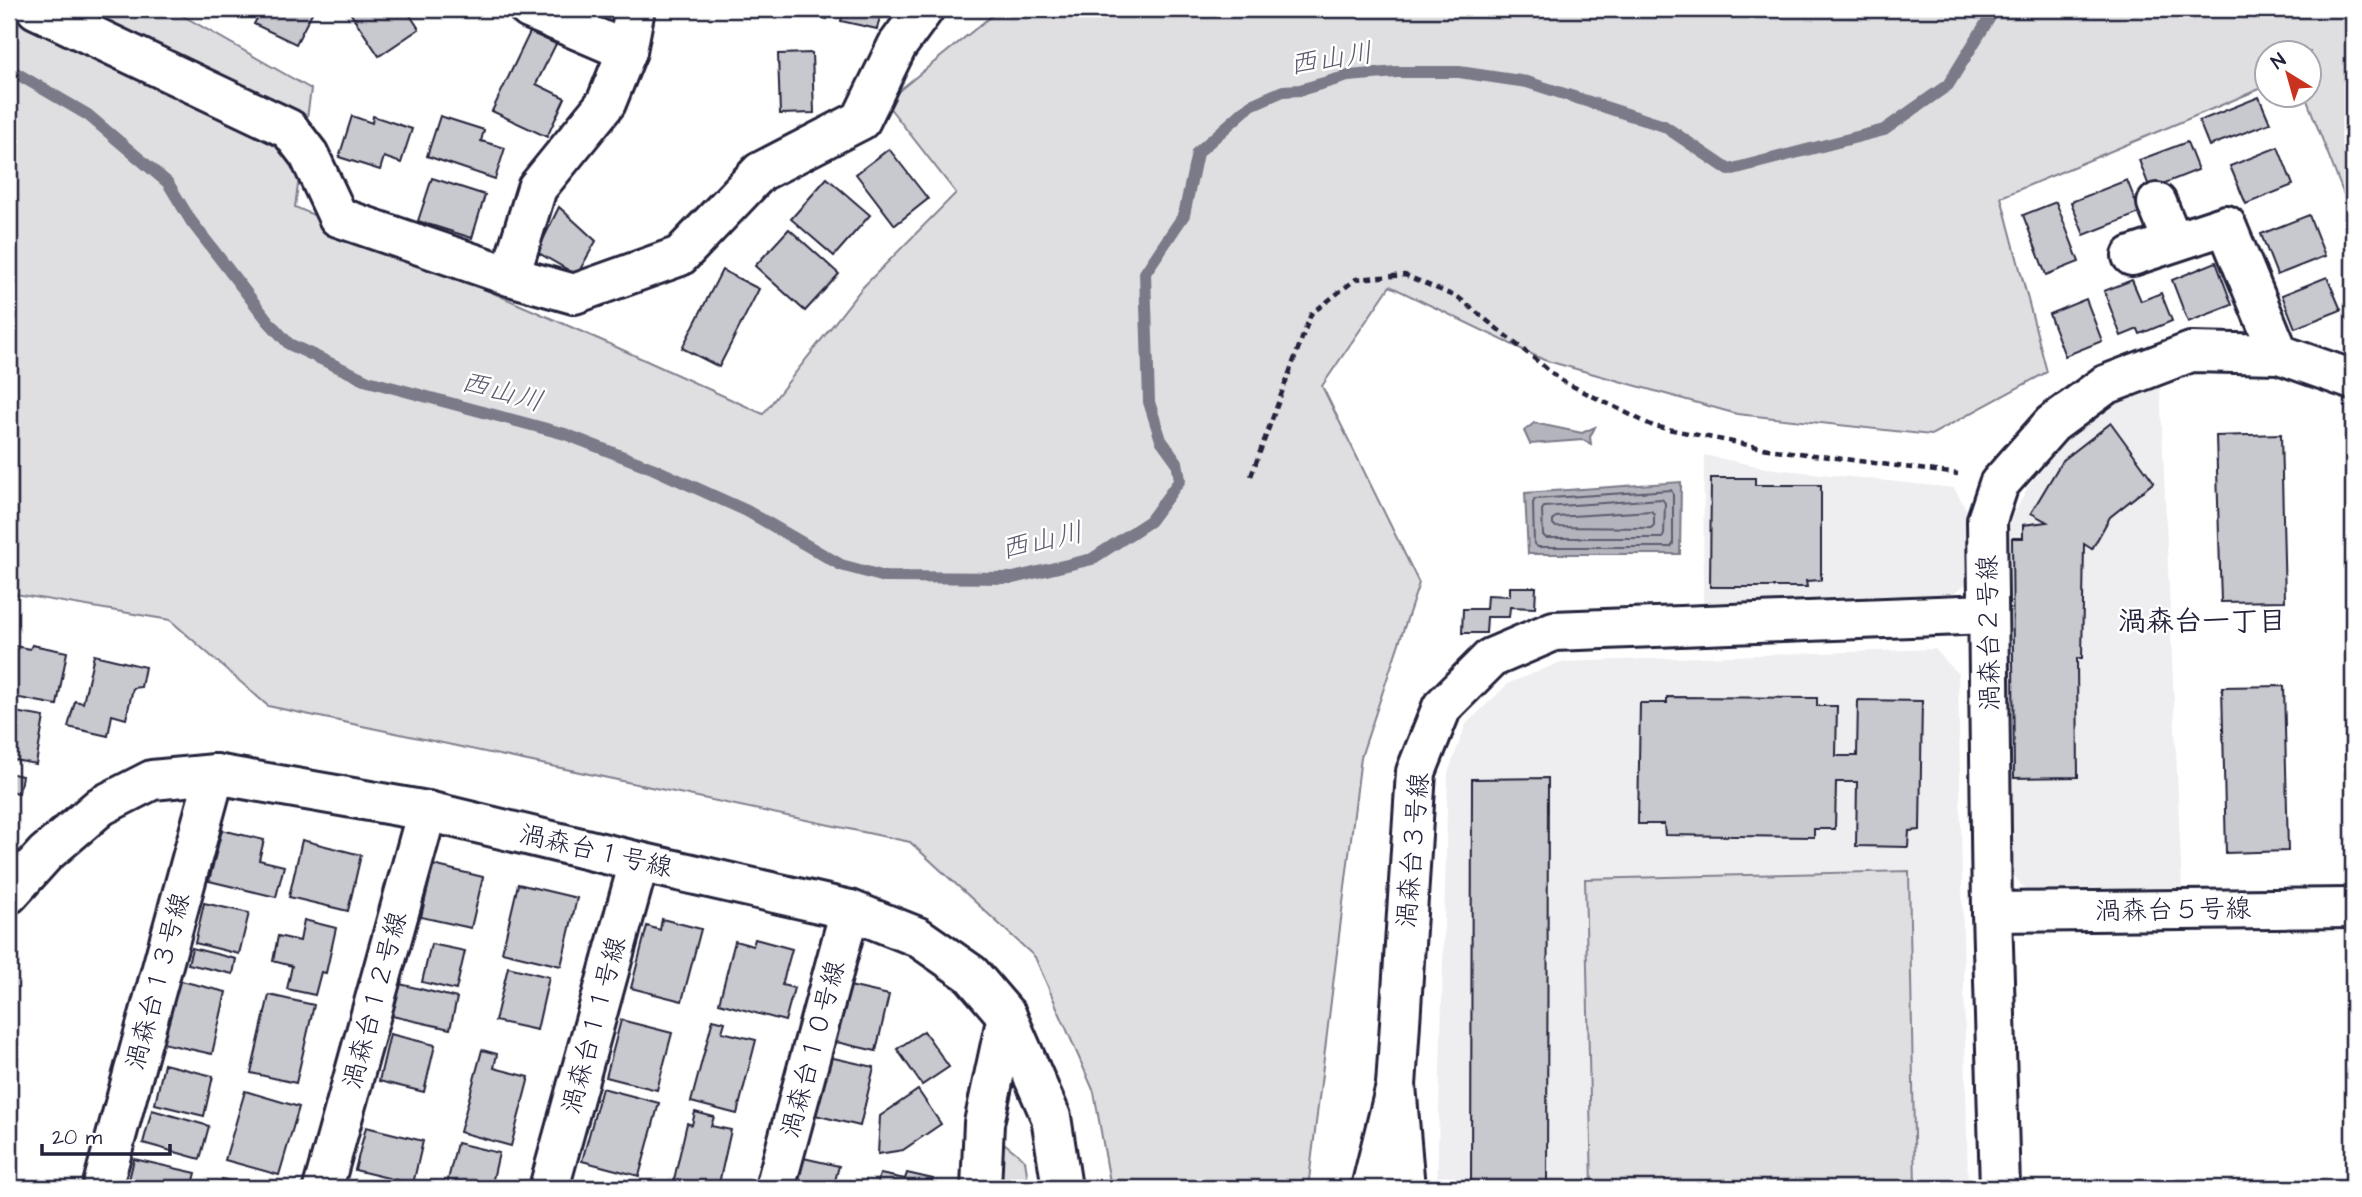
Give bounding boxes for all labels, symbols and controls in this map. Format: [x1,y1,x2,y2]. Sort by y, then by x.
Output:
water label: 西山川 [1286,33,1376,85]
north arrow [2254,38,2324,108]
text: N [2266,47,2292,76]
water label: 西山川 [456,362,548,422]
water label: 西山川 [997,513,1087,569]
street label: 渦森台２号線 [1970,555,2008,711]
district label: 渦森台一丁目 [2118,602,2286,641]
street label: 渦森台３号線 [1388,771,1438,929]
street label: 渦森台１号線 [516,816,676,886]
street label: 渦森台１３号線 [117,888,199,1074]
street label: 渦森台５号線 [2095,891,2251,929]
street label: 渦森台１２号線 [334,907,416,1093]
street label: 渦森台１１号線 [553,932,635,1118]
street label: 渦森台１０号線 [772,956,854,1142]
scale bar [42,1113,170,1157]
text: 20 m [52,1123,103,1152]

